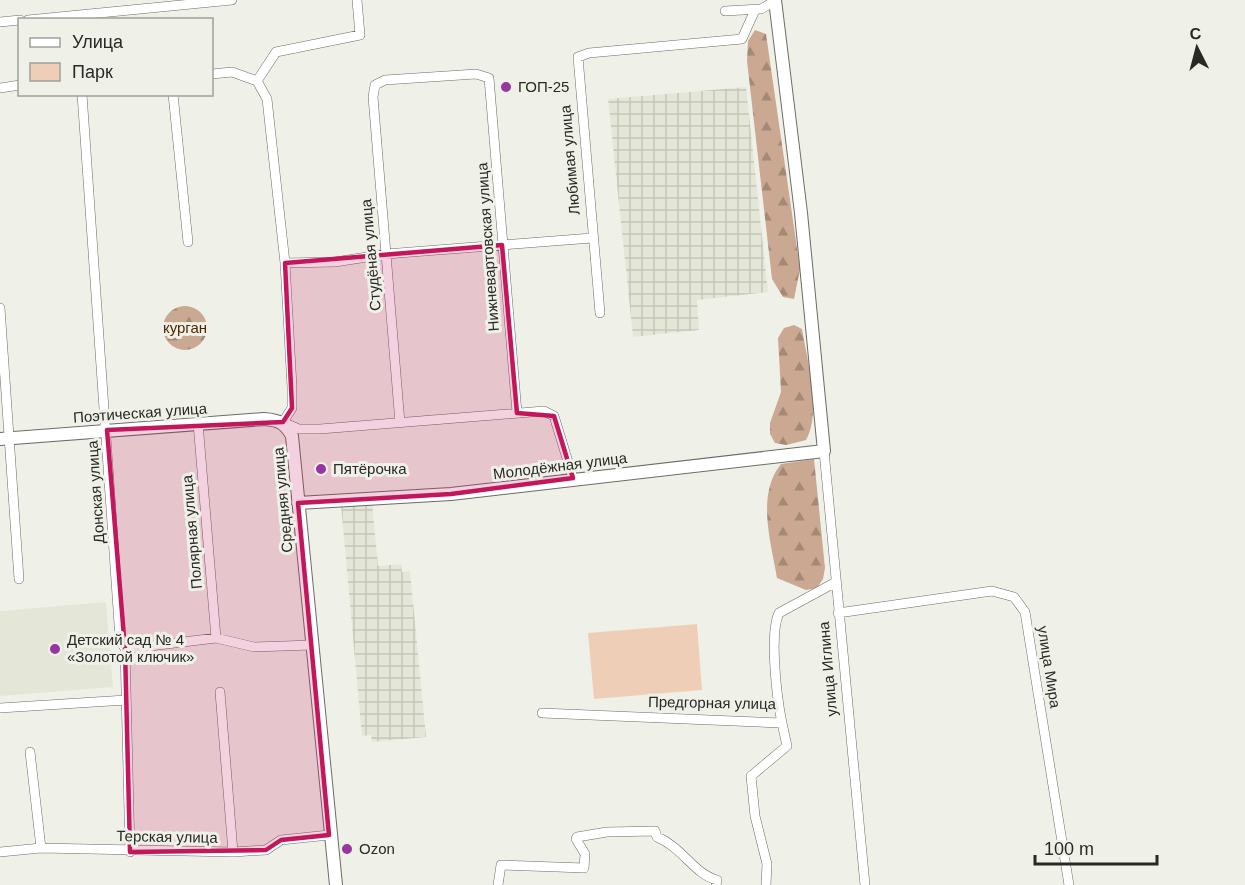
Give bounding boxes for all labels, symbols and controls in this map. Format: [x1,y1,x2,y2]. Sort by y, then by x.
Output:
legend [18,18,213,96]
north arrow [1167,18,1227,78]
text: С [1189,24,1203,43]
text: Улица [72,32,124,52]
text: Парк [72,62,113,82]
place label: ГОП-25 [518,78,569,95]
marker: ГОП-25 [499,80,513,94]
street label: Любимая улица [556,104,583,216]
street label: Нижневартовская улица [473,161,502,332]
street label: Студёная улица [357,198,384,312]
park label: курган [163,319,207,336]
street label: Поэтическая улица [72,399,208,426]
street label: Донская улица [83,439,108,544]
street label: Средняя улица [269,446,296,554]
street label: Молодёжная улица [492,449,629,482]
place label: Пятёрочка [333,460,407,477]
marker: Пятёрочка [314,462,328,476]
street label: Полярная улица [178,474,205,590]
street label: улица Иглина [815,620,840,717]
street label: улица Мира [1035,625,1064,710]
place label: Детский сад № 4 «Золотой ключик» [67,631,194,665]
marker: Детский сад № 4 «Золотой ключик» [48,642,62,656]
street label: Предгорная улица [648,693,777,712]
street label: Терская улица [116,827,218,846]
scale bar [1035,828,1156,866]
text: 100 m [1044,839,1094,859]
place label: Ozon [359,840,395,857]
marker: Ozon [340,842,354,856]

